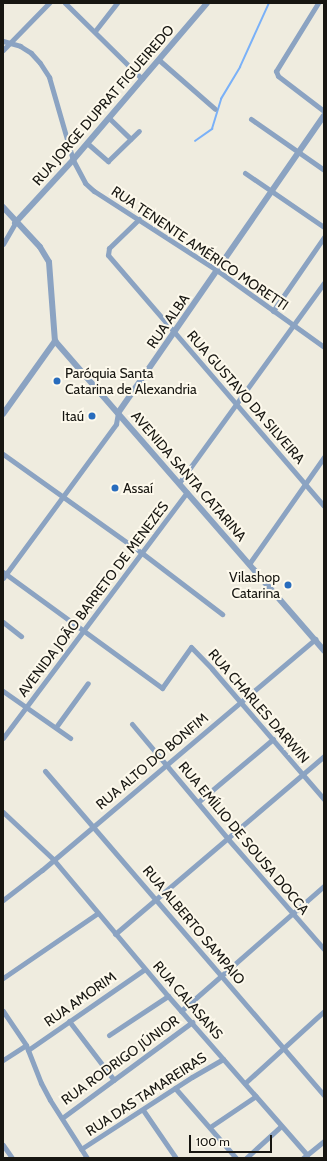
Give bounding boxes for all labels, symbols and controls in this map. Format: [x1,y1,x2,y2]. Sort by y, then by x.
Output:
street label: RUA JORGE DUPRAT FIGUEIREDO [29,21,177,189]
street label: RUA TENENTE AMÉRICO MORETTI [108,182,292,314]
street label: RUA ALBA [143,290,193,352]
street label: RUA GUSTAVO DA SILVEIRA [184,327,308,467]
place label: Paróquia Santa Catarina de Alexandria [65,365,197,398]
marker: Paróquia Santa Catarina de Alexandria [52,376,62,386]
place label: Itaú [62,408,84,424]
street label: AVENIDA SANTA CATARINA [128,408,250,544]
marker: Itaú [87,411,97,421]
place label: Assaí [123,480,153,496]
marker: Assaí [110,483,120,493]
street label: AVENIDA JOÃO BARRETO DE MENEZES [14,498,172,700]
place label: Vilashop Catarina [229,569,280,602]
marker: Vilashop Catarina [283,580,293,590]
street label: RUA CHARLES DARWIN [205,646,313,766]
street label: RUA ALTO DO BONFIM [93,709,211,813]
street label: RUA EMÍLIO DE SOUSA DOCCA [175,758,313,918]
street label: RUA ALBERTO SAMPAIO [139,862,249,988]
street label: RUA CALASANS [150,958,226,1042]
street label: RUA AMORIM [41,968,119,1030]
street label: RUA RODRIGO JÚNIOR [58,1012,182,1108]
street label: RUA DAS TAMAREIRAS [83,1049,209,1139]
scale bar [191,1127,274,1153]
text: 100 m [196,1134,230,1149]

